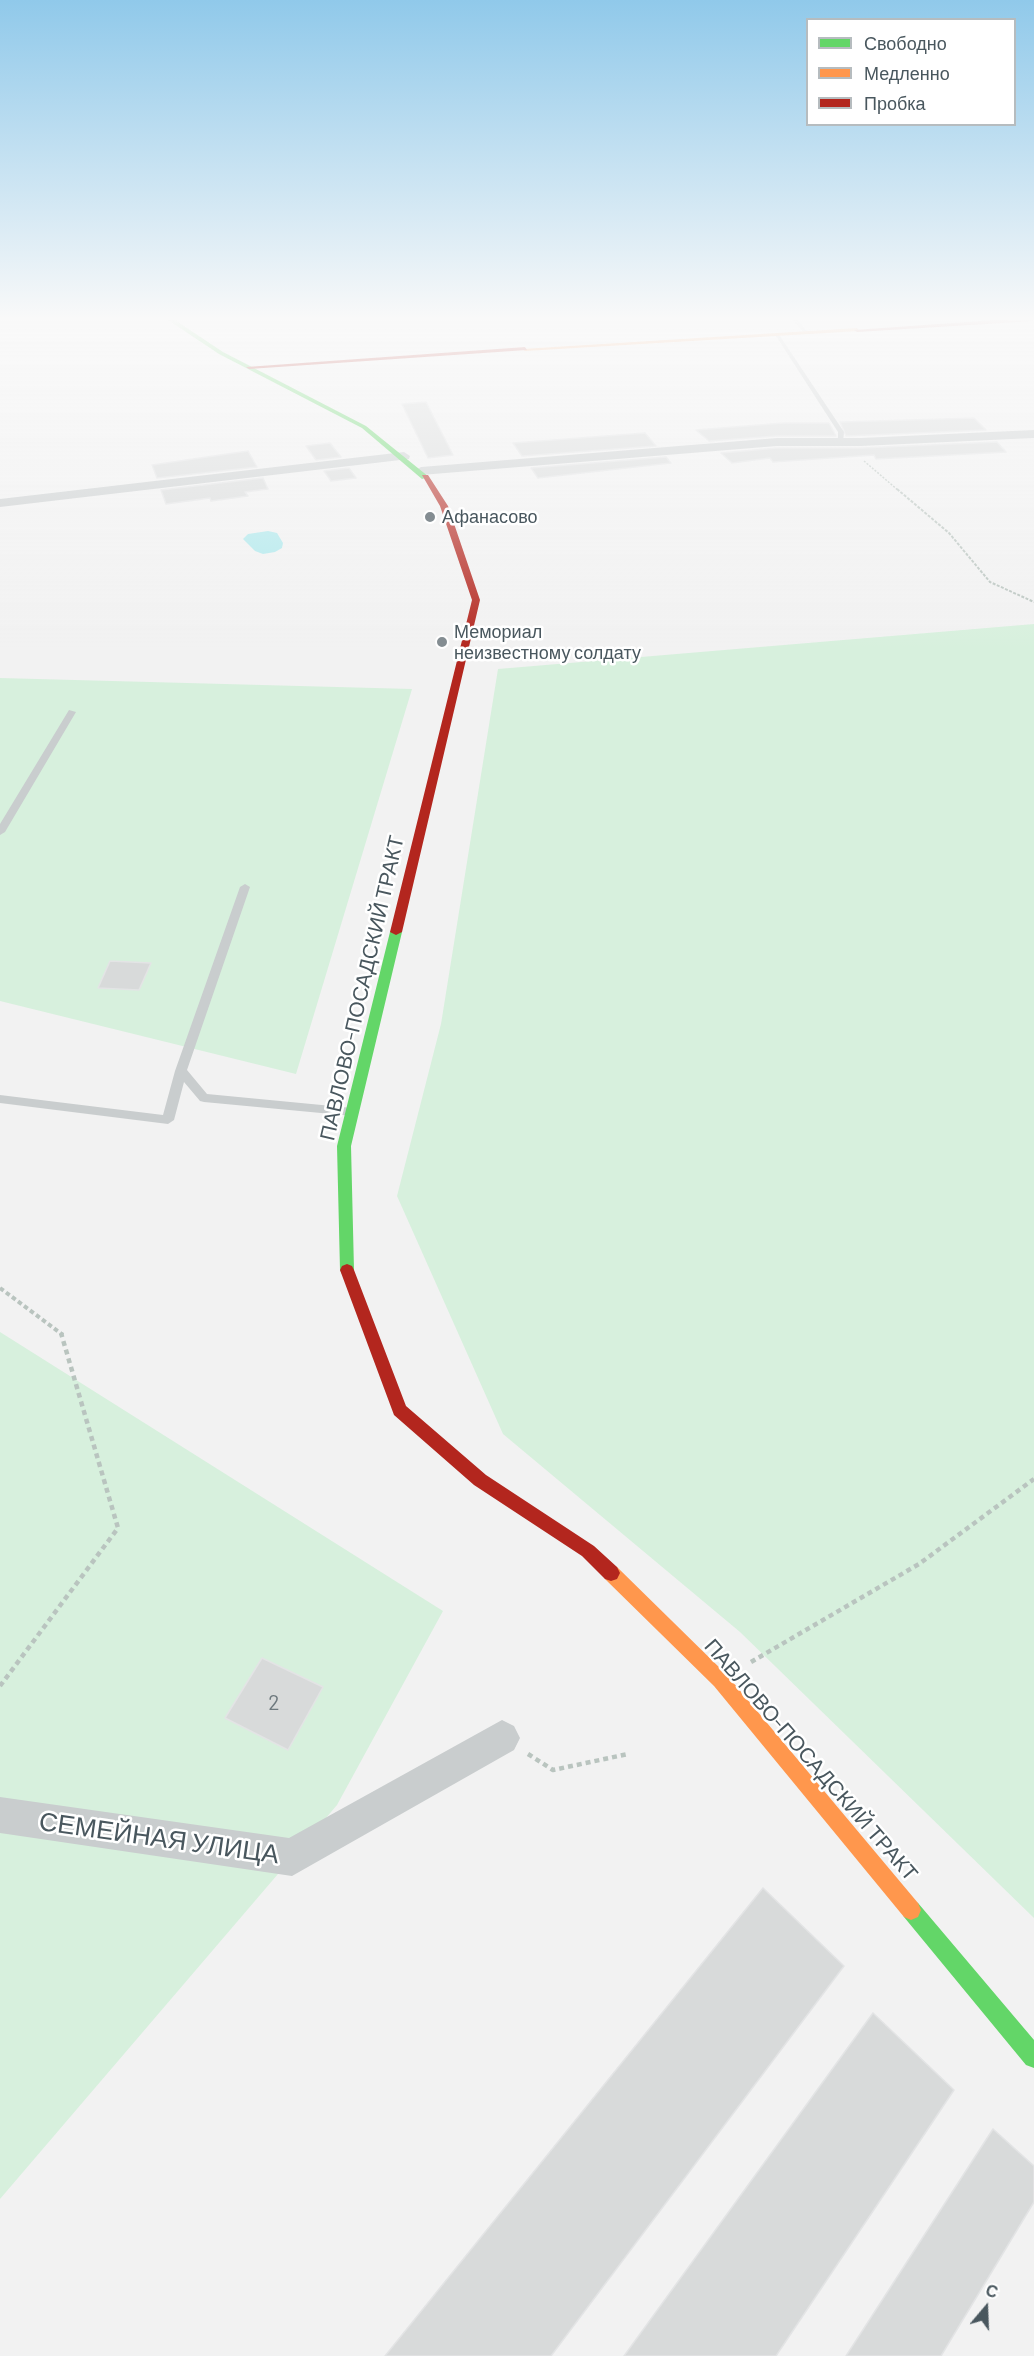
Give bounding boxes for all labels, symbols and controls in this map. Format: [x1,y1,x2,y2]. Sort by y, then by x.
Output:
legend [806,18,1016,126]
text: Свободно [864,32,947,54]
text: Медленно [864,62,950,84]
text: Пробка [864,92,926,114]
place label: Афанасово [442,506,538,528]
marker: Афанасово [423,510,437,524]
place label: Мемориал неизвестному солдату [454,621,641,664]
marker: Мемориал неизвестному солдату [435,635,449,649]
street label: ПАВЛОВО-ПОСАДСКИЙ ТРАКТ [315,833,409,1143]
street label: ПАВЛОВО-ПОСАДСКИЙ ТРАКТ [699,1634,923,1886]
house number: 2 [268,1690,280,1716]
street label: СЕМЕЙНАЯ УЛИЦА [37,1806,281,1870]
north arrow [956,2278,1016,2338]
text: С [983,2280,1001,2301]

